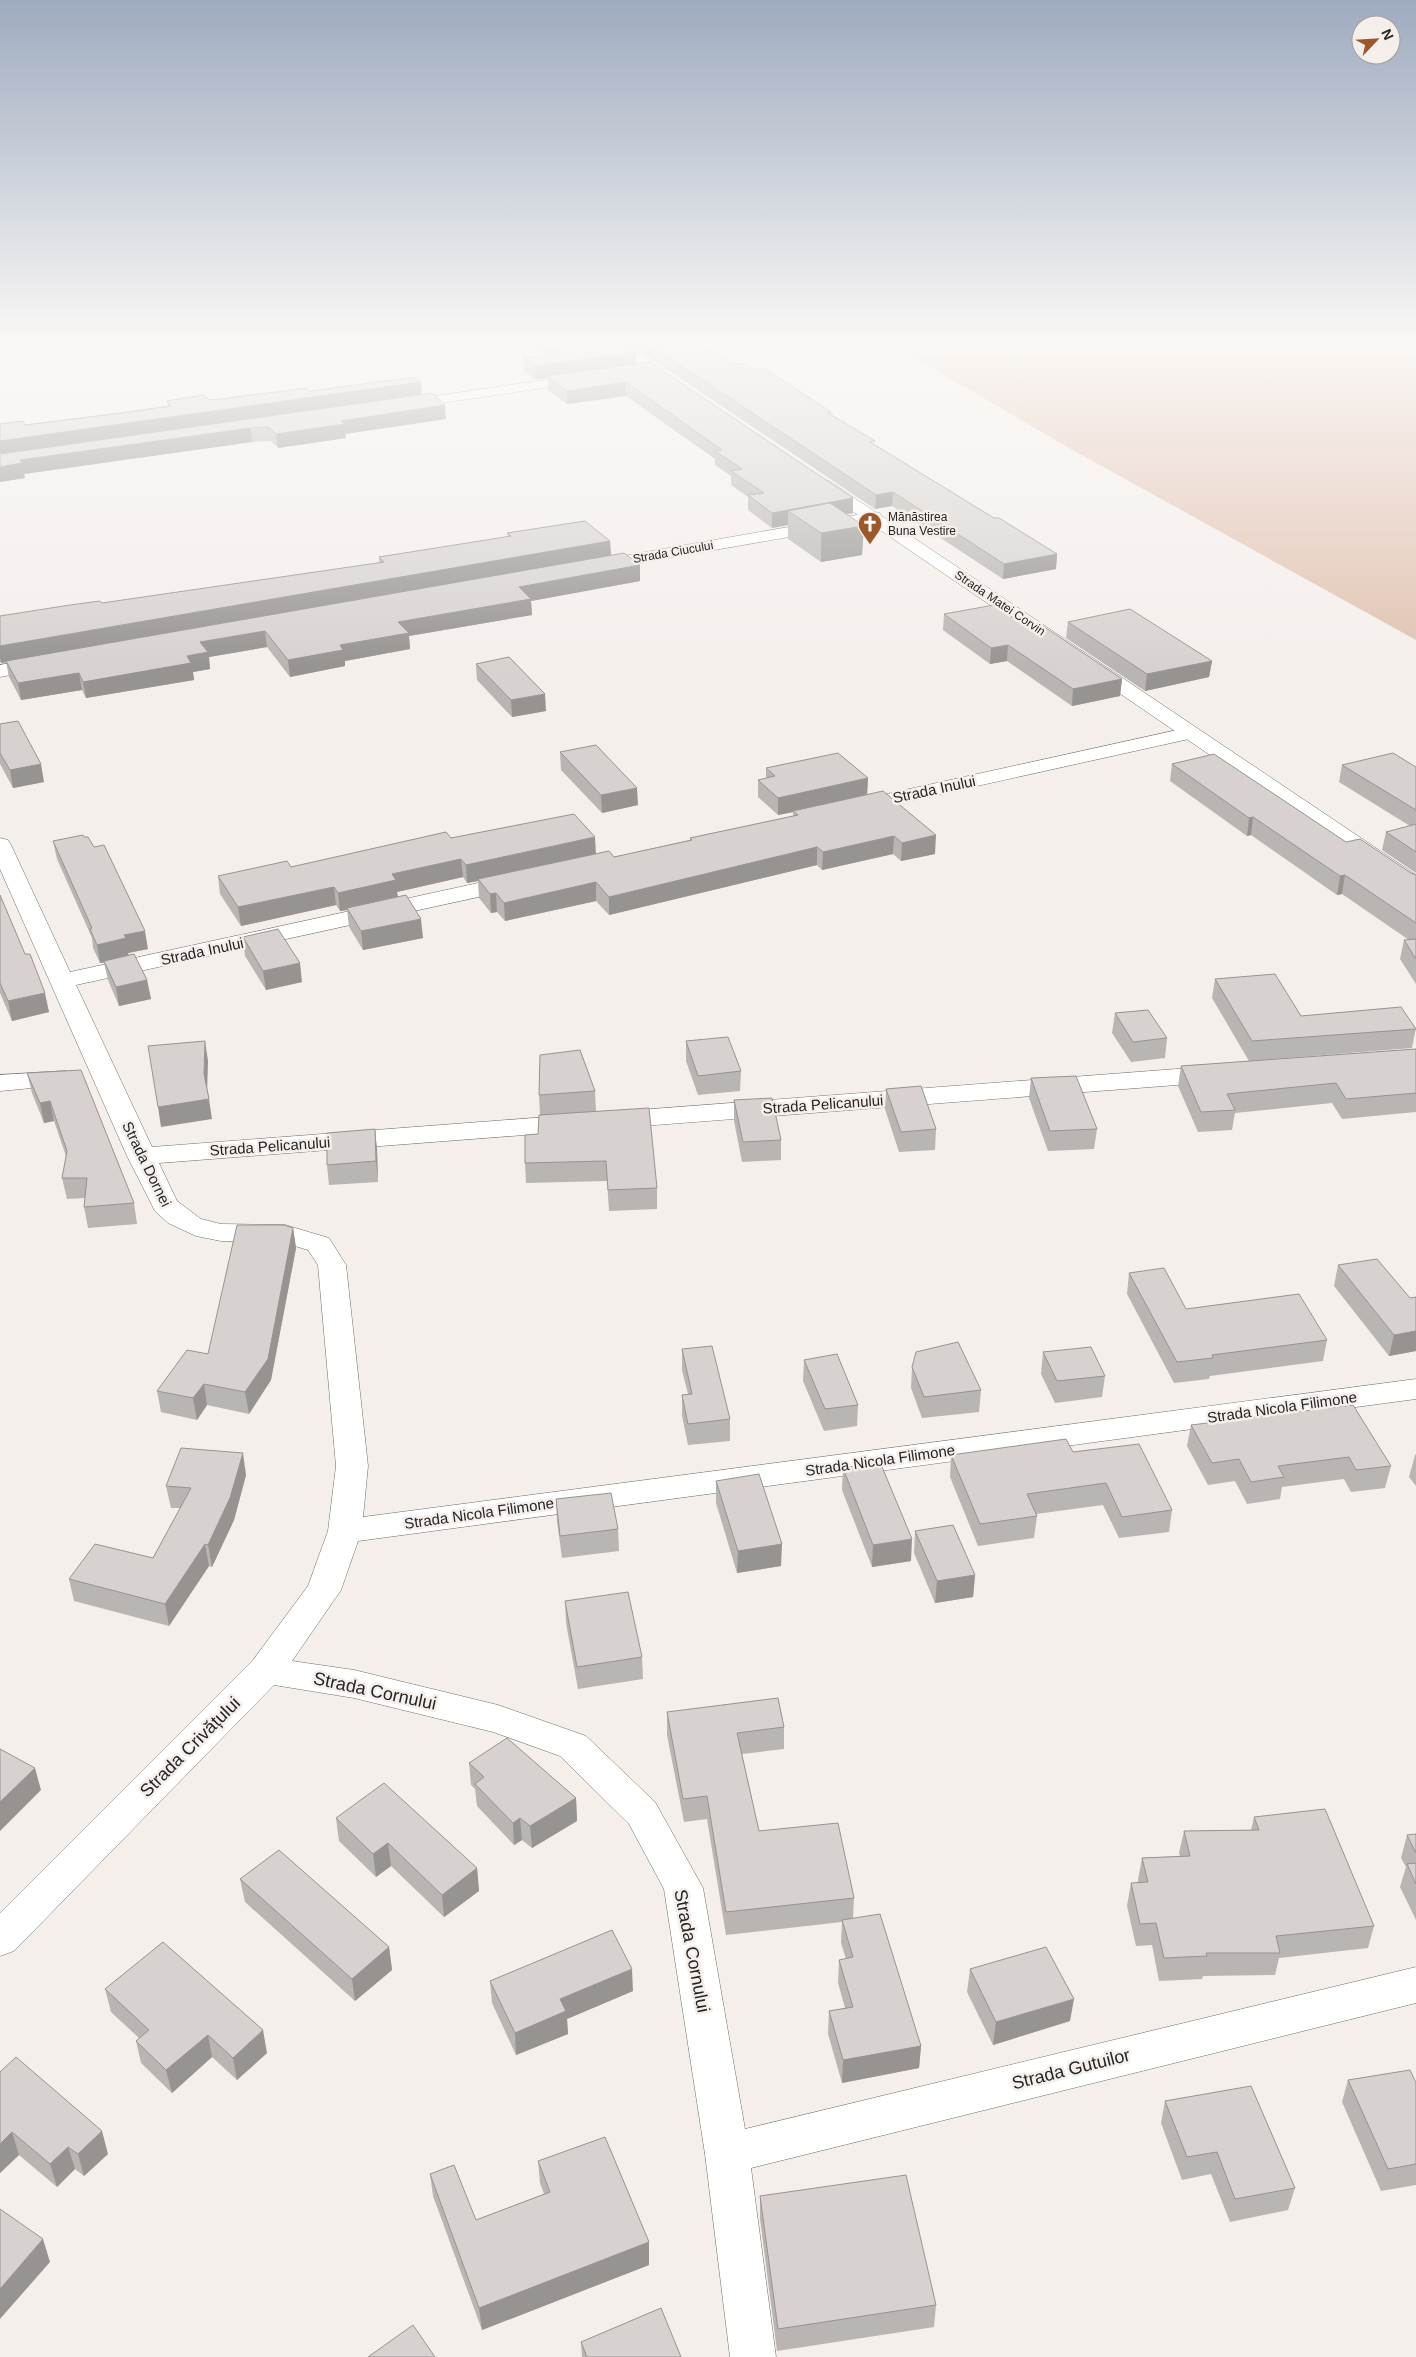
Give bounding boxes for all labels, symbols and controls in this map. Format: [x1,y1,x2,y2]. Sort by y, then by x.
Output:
north arrow [1351,15,1401,65]
text: N [1378,27,1397,42]
place label: Mănăstirea Buna Vestire [888,510,956,538]
church icon: Mănăstirea Buna Vestire [857,511,883,545]
street label: Strada Ciucului [632,538,714,566]
street label: Strada Matei Corvin [952,568,1048,638]
street label: Strada Inului [891,772,977,806]
street label: Strada Inului [159,934,245,968]
street label: Strada Pelicanului [762,1091,884,1117]
street label: Strada Dornei [119,1119,175,1209]
street label: Strada Pelicanului [209,1133,331,1159]
street label: Strada Nicola Filimone [1206,1388,1358,1426]
street label: Strada Nicola Filimone [804,1441,956,1479]
street label: Strada Nicola Filimone [403,1494,555,1532]
street label: Strada Cornului [312,1668,438,1714]
street label: Strada Crivățului [136,1693,244,1801]
street label: Strada Cornului [670,1888,714,2014]
street label: Strada Gutuilor [1010,2045,1132,2093]

